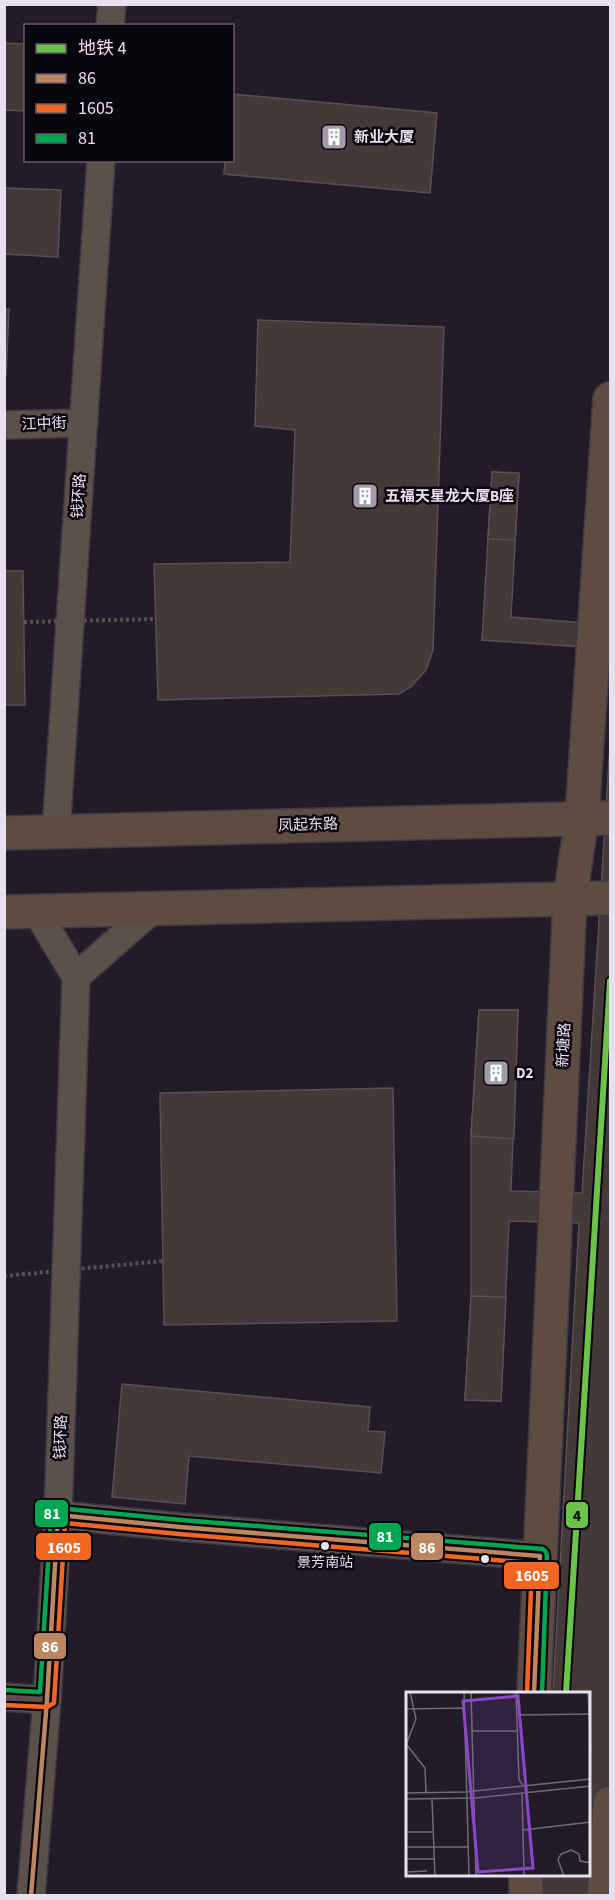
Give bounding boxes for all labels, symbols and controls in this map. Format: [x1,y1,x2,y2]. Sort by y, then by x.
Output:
legend [24,24,234,162]
text: 地铁 4 [78,36,127,61]
text: 86 [78,66,96,91]
text: 1605 [78,96,114,121]
building icon: 新业大厦 [319,122,349,152]
text: 81 [78,126,96,151]
place label: 新业大厦 [354,127,414,148]
street label: 江中街 [21,413,67,435]
street label: 钱环路 [67,473,91,519]
building icon: 五福天星龙大厦B座 [350,481,380,511]
place label: 五福天星龙大厦B座 [385,486,514,507]
street label: 凤起东路 [278,813,338,837]
street label: 新塘路 [552,1022,576,1068]
building icon: D2 [481,1058,511,1088]
place label: D2 [516,1063,534,1084]
street label: 钱环路 [50,1414,72,1460]
line badge: 81 [34,1499,69,1528]
line badge: 4 [565,1501,589,1529]
text: 81 [44,1503,60,1525]
text: 4 [573,1505,582,1527]
line badge: 81 [368,1522,402,1551]
text: 81 [377,1526,393,1548]
line badge: 1605 [35,1532,92,1561]
line badge: 86 [410,1532,444,1561]
text: 1605 [47,1537,81,1559]
text: 86 [419,1537,435,1559]
marker: 景芳南站 [319,1540,331,1552]
place label: 景芳南站 [297,1553,353,1573]
unlabelled marker [479,1553,491,1565]
line badge: 1605 [503,1561,560,1590]
text: 1605 [515,1565,549,1587]
line badge: 86 [33,1632,67,1660]
text: 86 [42,1636,58,1658]
inset map [406,1692,591,1876]

